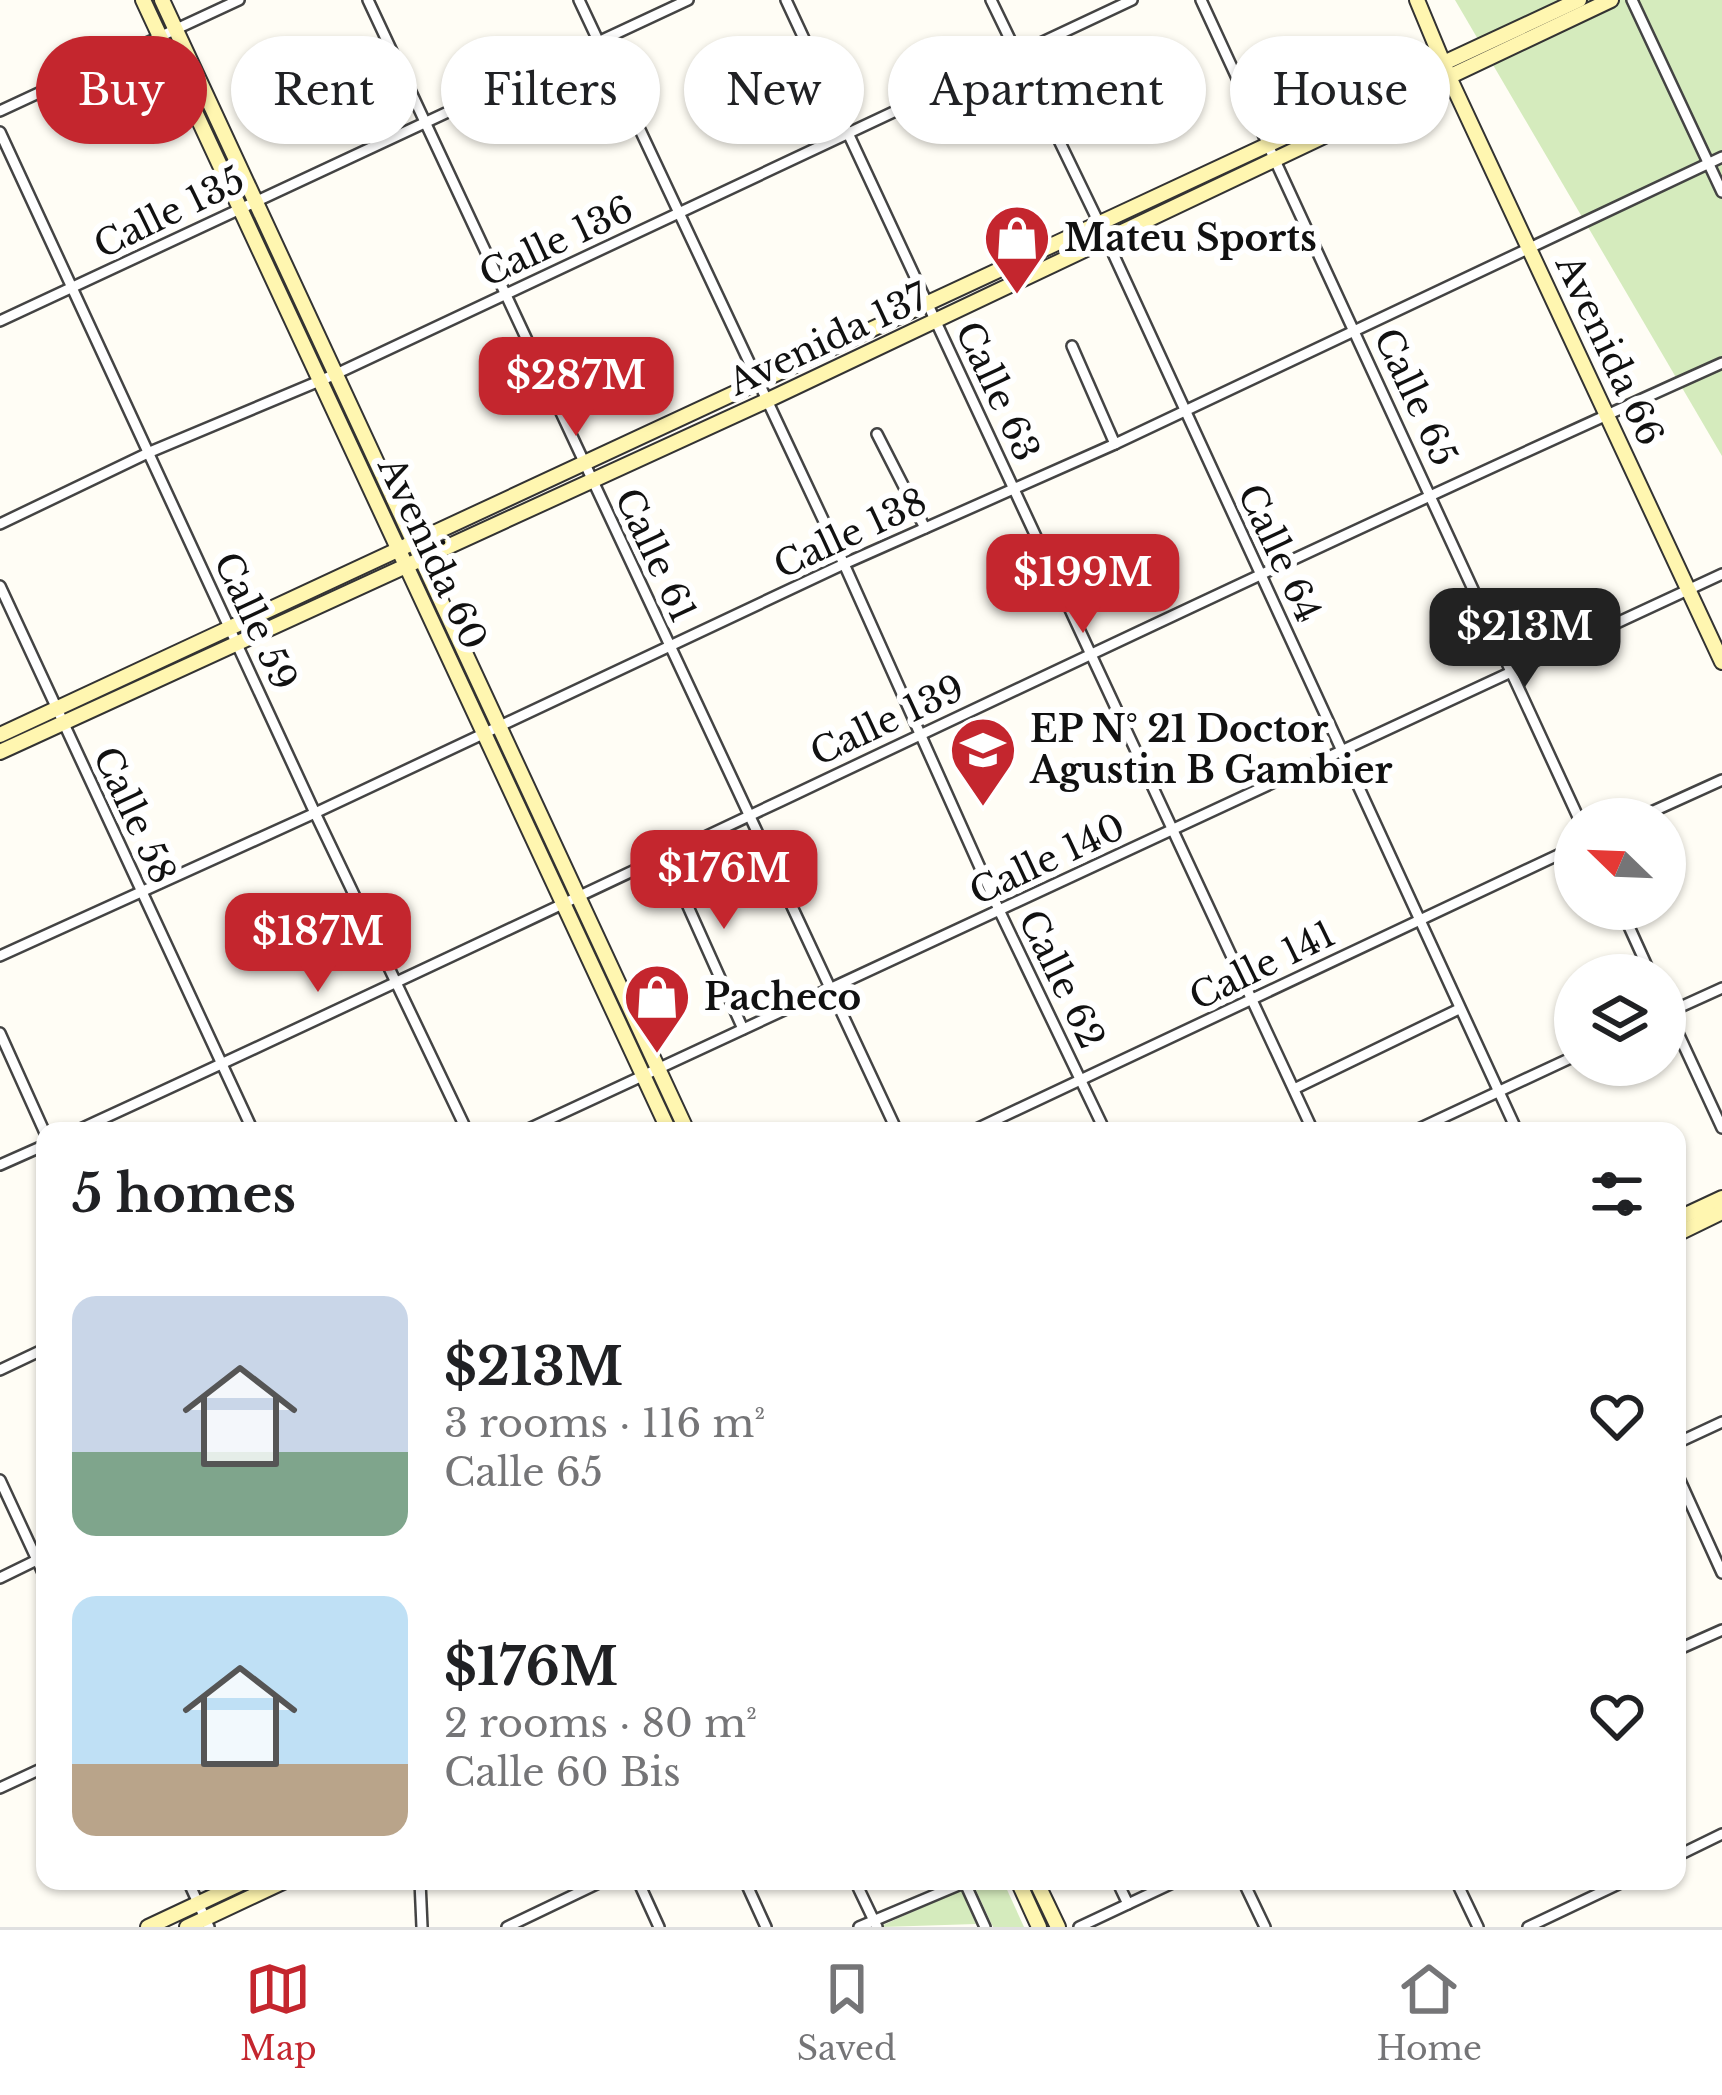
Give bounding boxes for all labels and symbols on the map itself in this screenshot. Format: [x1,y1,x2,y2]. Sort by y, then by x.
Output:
street label: Calle 135 [87,157,252,268]
street label: Calle 136 [472,186,640,297]
shop icon: Mateu Sports [982,203,1052,297]
place label: Mateu Sports [1064,216,1317,261]
street label: Avenida 66 [1545,247,1673,453]
street label: Avenida 137 [720,273,936,406]
street label: Calle 63 [946,314,1049,468]
street label: Calle 65 [1364,321,1467,473]
pin: $287M [492,337,660,439]
street label: Avenida 60 [368,449,497,657]
street label: Calle 64 [1228,477,1331,630]
street label: Calle 138 [767,479,934,588]
street label: Calle 61 [605,481,706,629]
pin: $199M [999,534,1167,636]
street label: Calle 59 [204,545,307,697]
pin: $213M [1441,588,1609,690]
street label: Calle 139 [803,665,971,776]
place label: EP N° 21 Doctor Agustin B Gambier [1029,707,1392,793]
school or university icon: EP N° 21 Doctor Agustin B Gambier [948,715,1018,809]
street label: Calle 58 [83,740,186,891]
north arrow [1554,798,1686,930]
street label: Calle 140 [962,804,1132,915]
pin: $176M [640,830,808,932]
pin: $187M [234,893,402,995]
street label: Calle 62 [1009,903,1114,1056]
street label: Calle 141 [1182,911,1342,1020]
shop icon: Pacheco [622,962,692,1056]
place label: Pacheco [704,975,861,1020]

